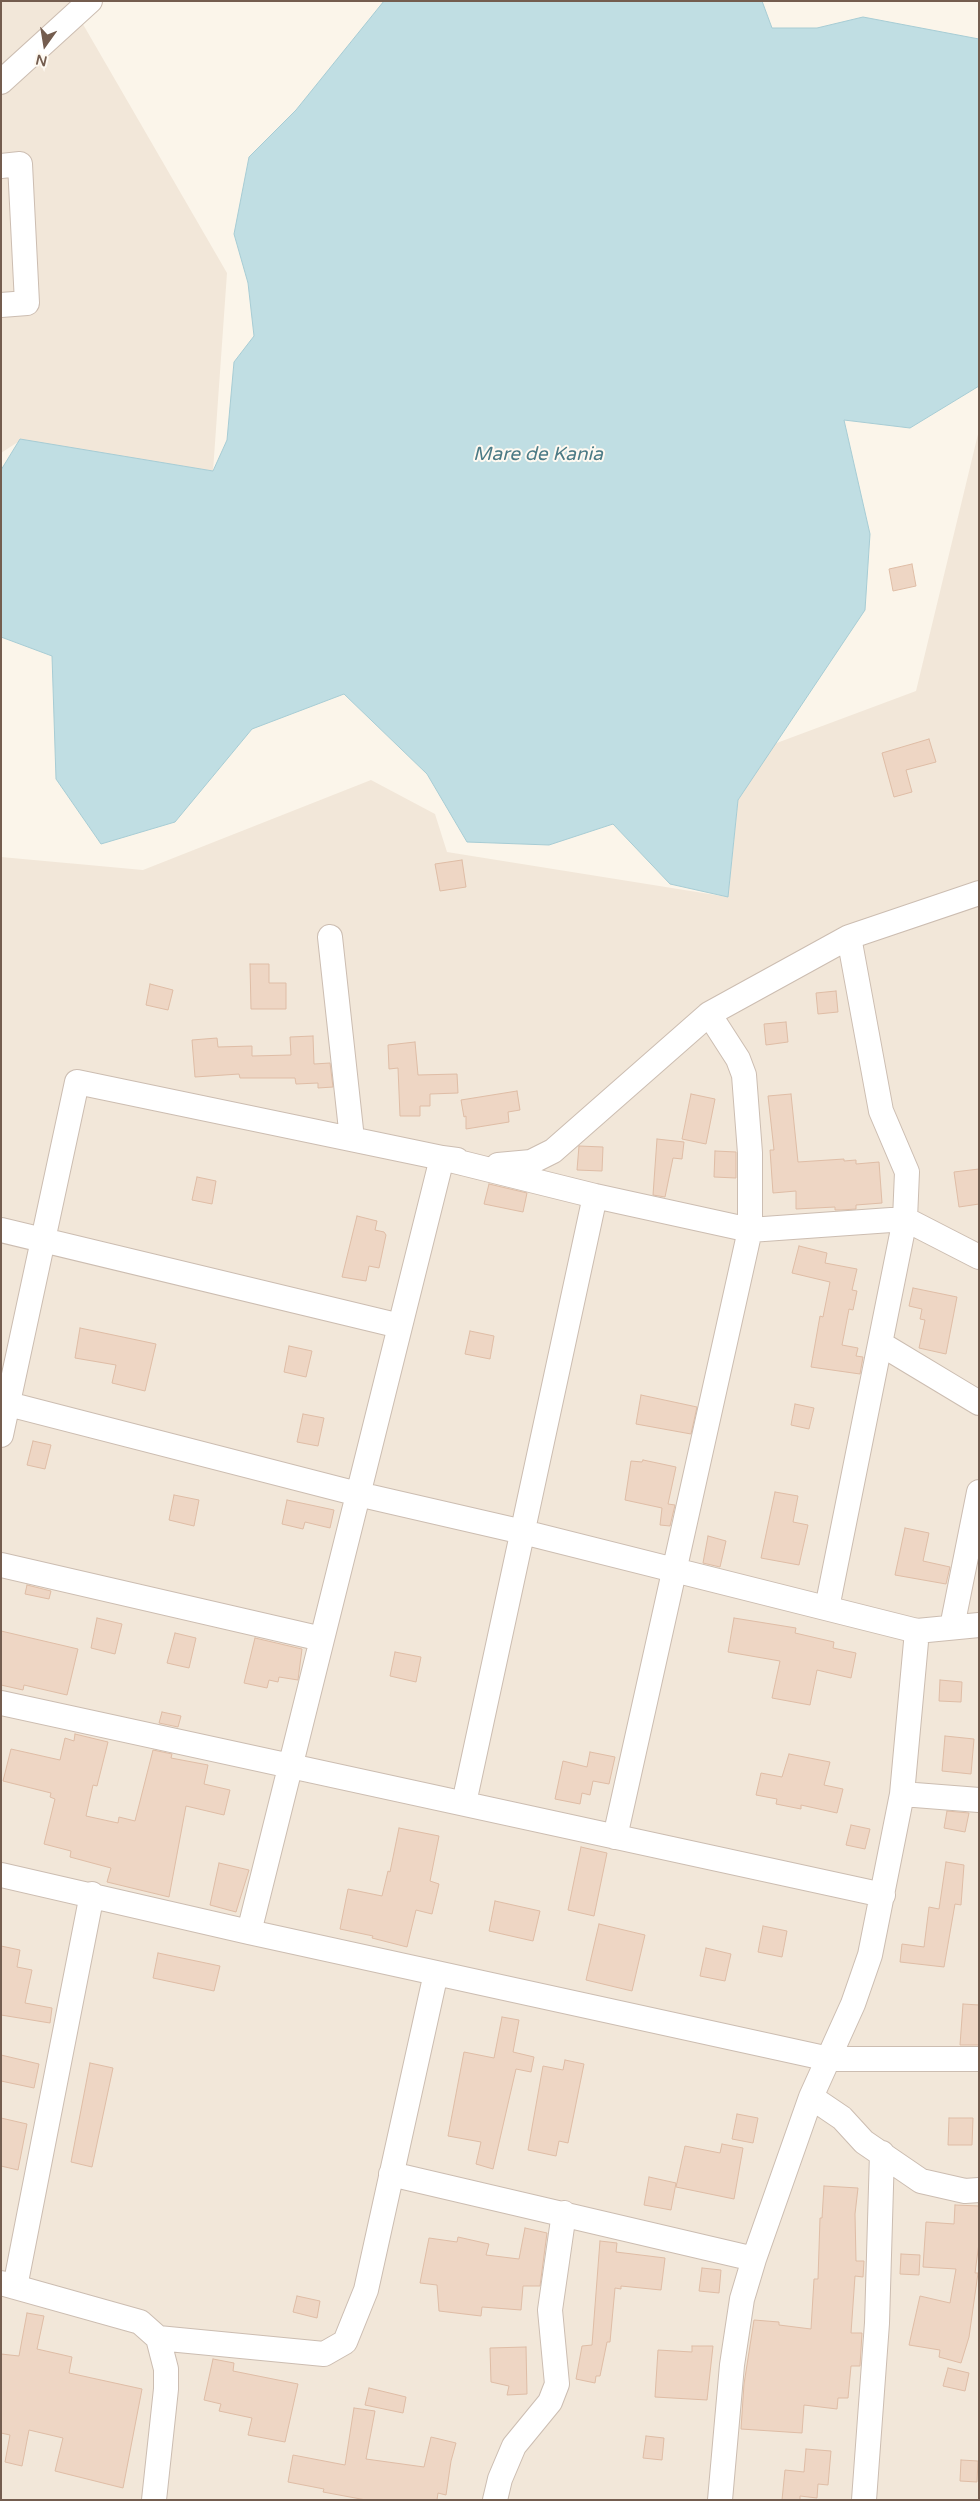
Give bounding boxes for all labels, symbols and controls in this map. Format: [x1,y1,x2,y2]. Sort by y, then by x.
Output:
north arrow [20,20,70,70]
text: N [34,51,49,70]
water label: Mare de Kania [473,444,603,466]

